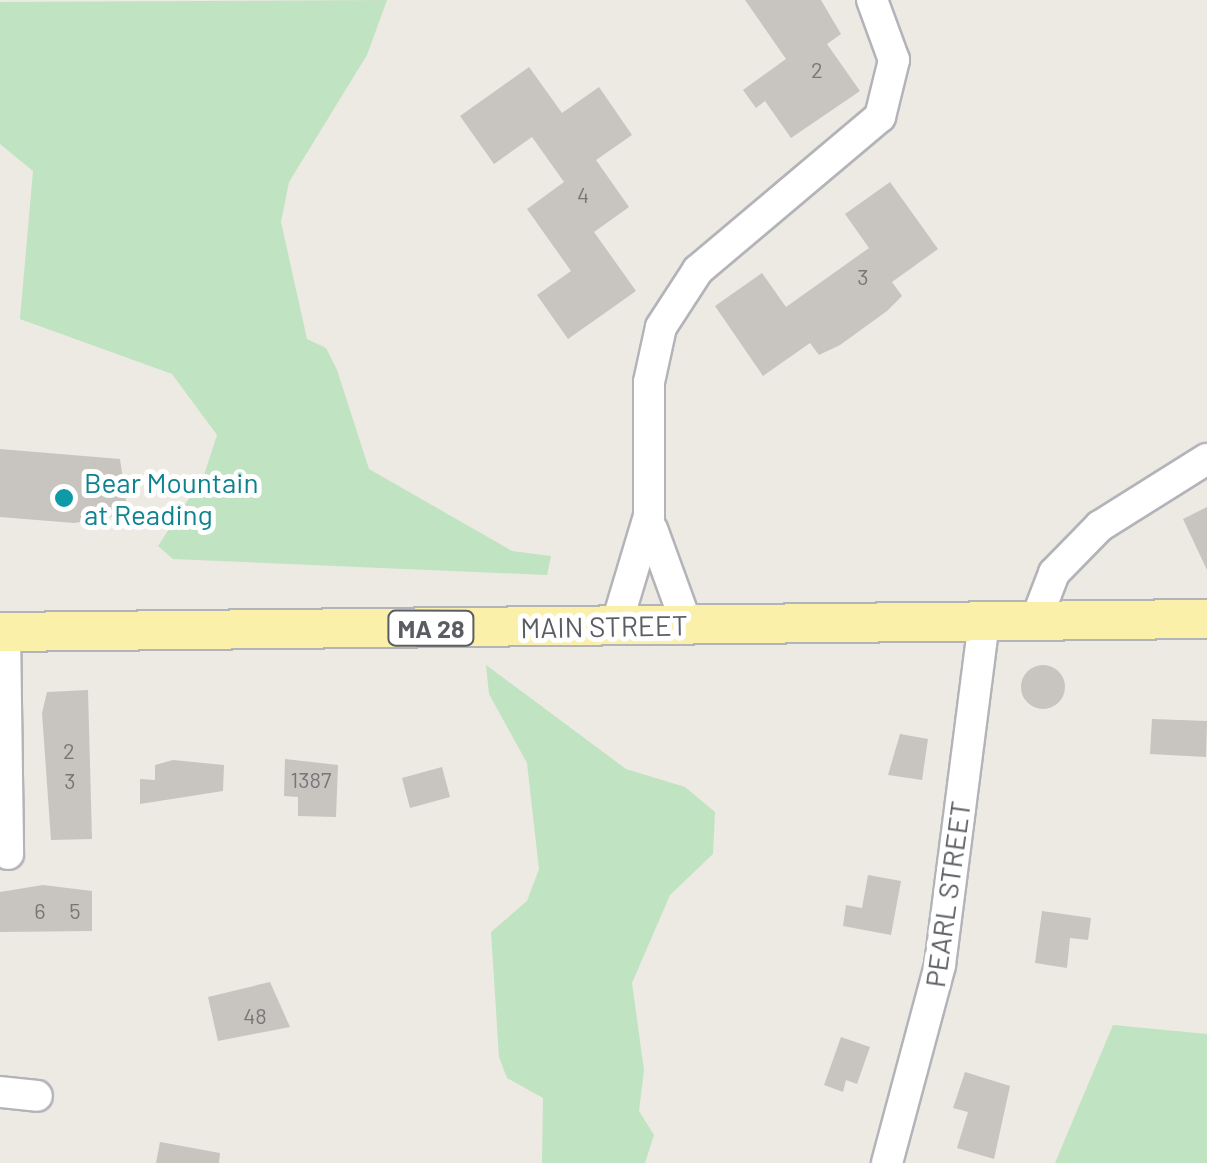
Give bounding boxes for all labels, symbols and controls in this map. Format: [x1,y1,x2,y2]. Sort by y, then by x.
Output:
house number: 2 [811,57,823,83]
house number: 4 [577,182,589,208]
house number: 3 [857,264,869,290]
place label: Bear Mountain at Reading [84,465,259,531]
marker: Bear Mountain at Reading [53,487,75,509]
road number: MA 28 [386,608,476,648]
street label: MAIN STREET [520,608,688,644]
house number: 2 [63,738,75,764]
house number: 1387 [291,767,331,793]
house number: 3 [64,768,76,794]
street label: PEARL STREET [917,799,977,989]
house number: 6 [34,898,46,924]
house number: 5 [69,898,81,924]
house number: 48 [243,1003,267,1029]

